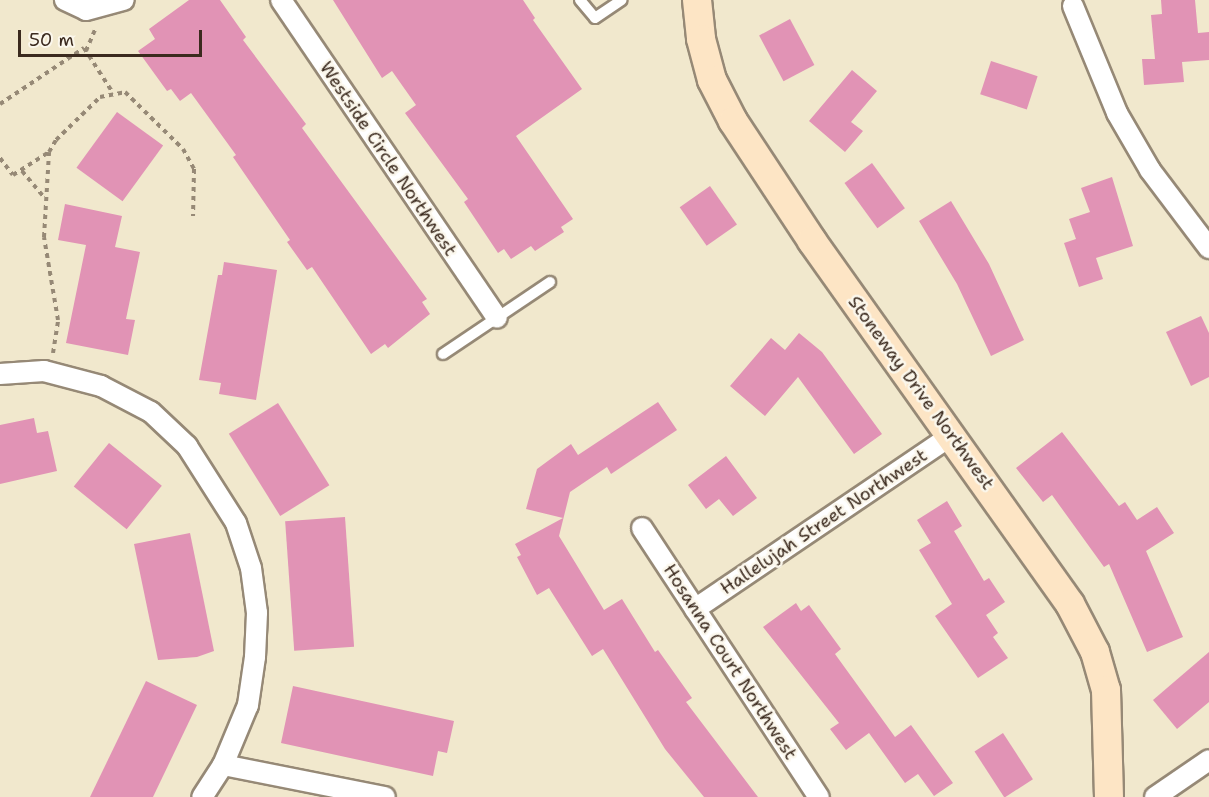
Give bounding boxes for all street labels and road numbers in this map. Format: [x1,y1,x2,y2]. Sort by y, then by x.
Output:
street label: Westside Circle Northwest [315,58,461,260]
street label: Stoneway Drive Northwest [843,292,999,494]
street label: Hallelujah Street Northwest [716,445,932,599]
street label: Hosanna Court Northwest [659,560,801,764]

